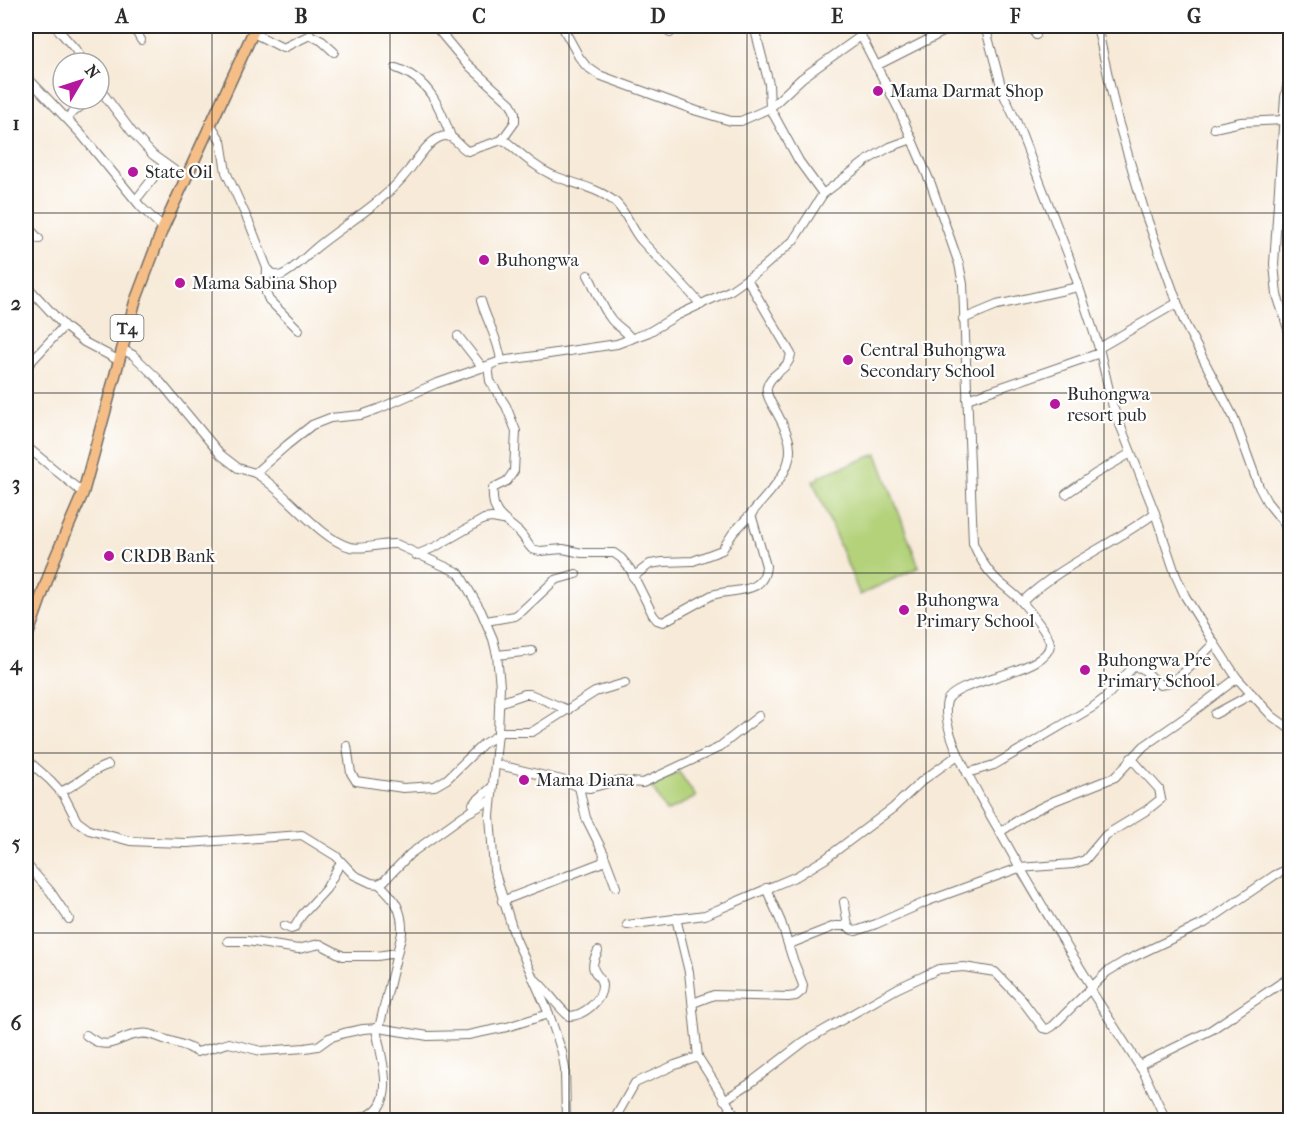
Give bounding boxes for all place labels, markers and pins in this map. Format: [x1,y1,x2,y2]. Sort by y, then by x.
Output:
place label: Mama Darmat Shop [890,81,1044,102]
marker: Mama Darmat Shop [871,84,885,98]
place label: State Oil [145,162,213,183]
marker: State Oil [126,165,140,179]
place label: Buhongwa [496,250,580,271]
marker: Buhongwa [477,253,491,267]
place label: Mama Sabina Shop [192,273,337,294]
marker: Mama Sabina Shop [173,276,187,290]
place label: Central Buhongwa Secondary School [860,340,1006,382]
marker: Central Buhongwa Secondary School [841,353,855,367]
place label: Buhongwa resort pub [1067,384,1151,426]
marker: Buhongwa resort pub [1048,397,1062,411]
place label: CRDB Bank [121,546,216,567]
marker: CRDB Bank [102,549,116,563]
place label: Buhongwa Primary School [916,590,1035,632]
marker: Buhongwa Primary School [897,603,911,617]
place label: Buhongwa Pre Primary School [1097,650,1216,692]
marker: Buhongwa Pre Primary School [1078,663,1092,677]
place label: Mama Diana [536,770,635,791]
marker: Mama Diana [517,773,531,787]

